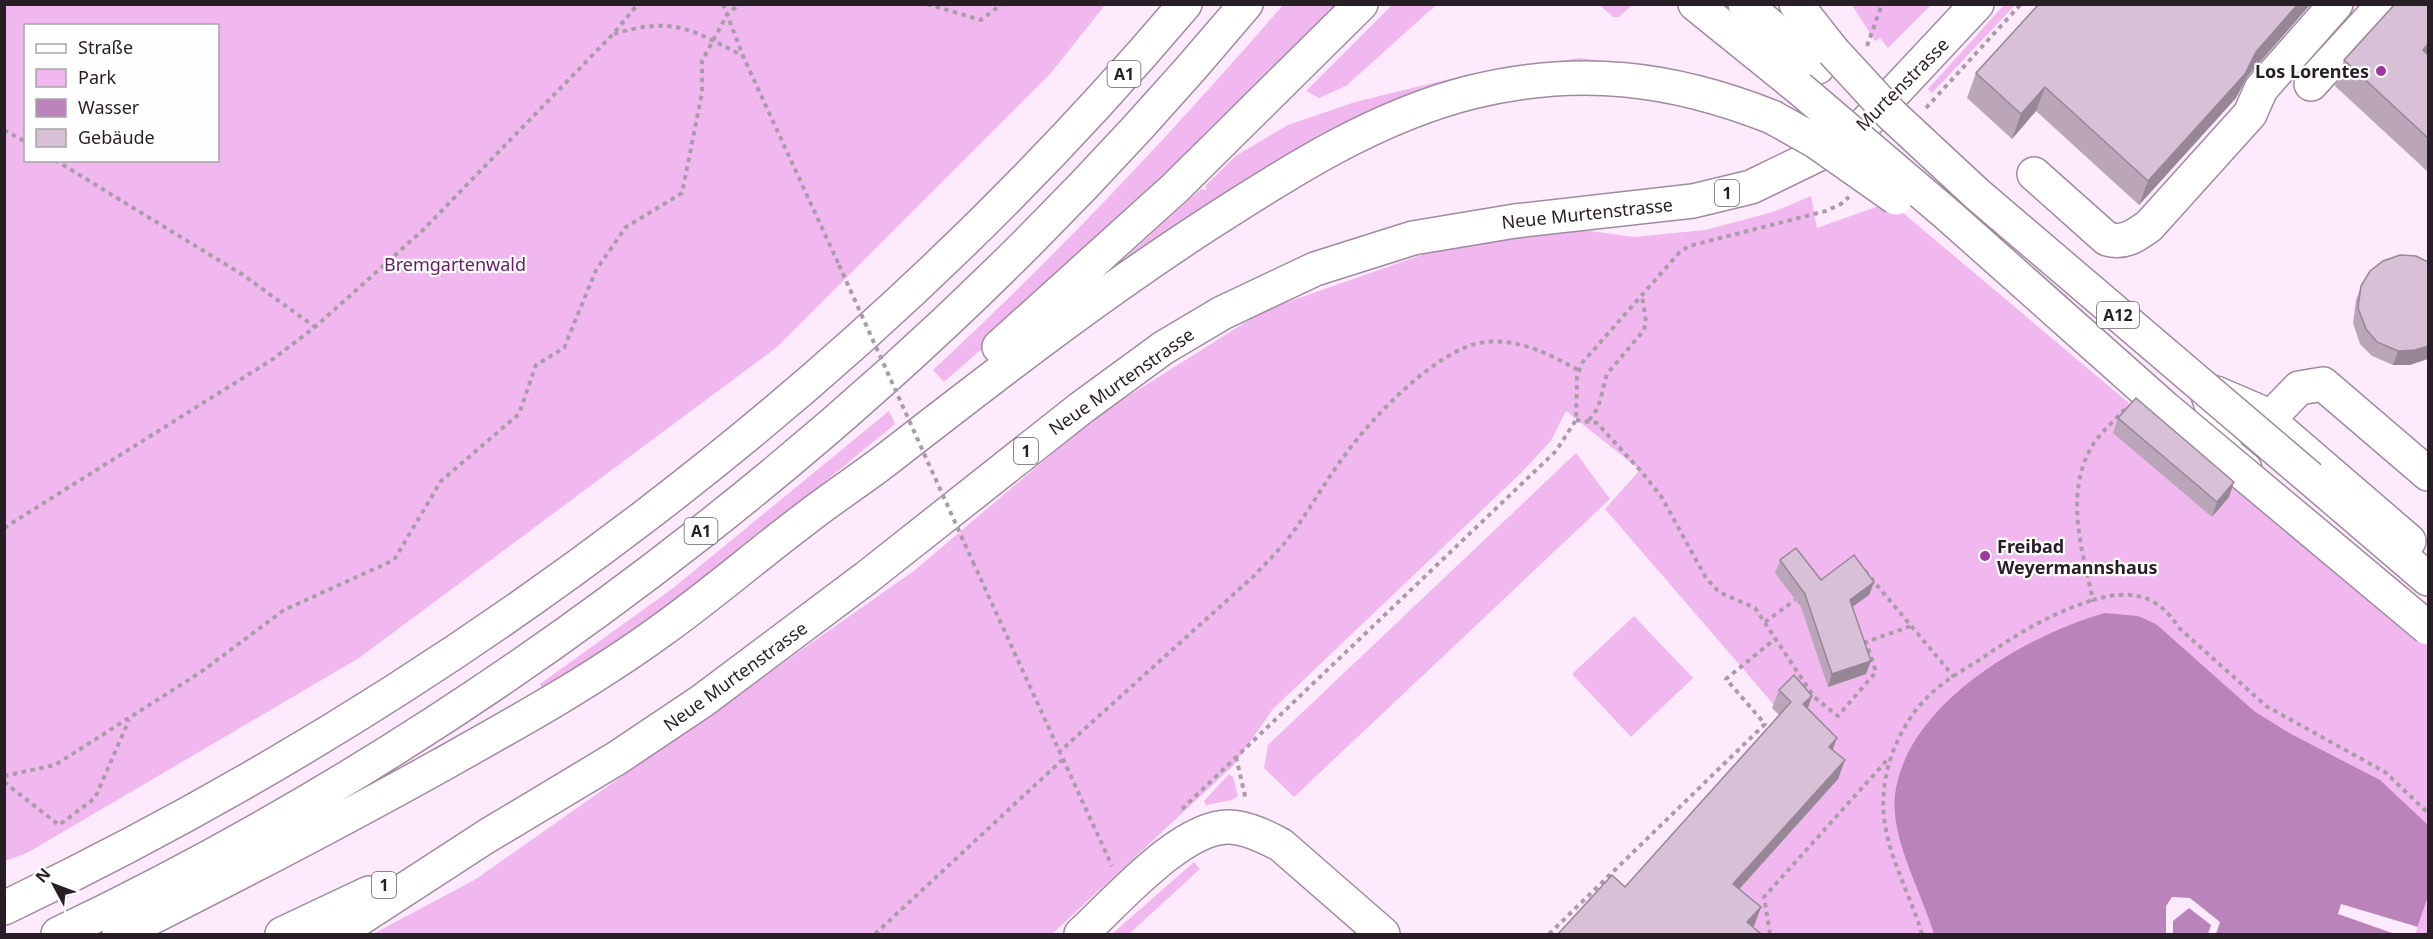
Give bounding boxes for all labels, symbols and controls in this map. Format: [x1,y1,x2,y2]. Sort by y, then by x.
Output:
legend [24,24,219,162]
street label: Murtenstrasse [1850,32,1954,136]
text: Straße [78,35,133,59]
place label: Los Lorentes [2255,59,2369,83]
road number: A1 [1108,61,1140,87]
marker: Los Lorentes [2374,64,2388,78]
text: Park [78,65,116,89]
text: Wasser [78,95,140,119]
text: Gebäude [78,125,155,149]
road number: 1 [1715,180,1739,206]
street label: Neue Murtenstrasse [1500,192,1674,234]
park label: Bremgartenwald [384,252,526,276]
road number: A12 [2097,302,2139,328]
street label: Neue Murtenstrasse [1044,322,1198,440]
road number: 1 [1014,438,1038,464]
road number: A1 [684,518,718,544]
place label: Freibad Weyermannshaus [1997,534,2158,579]
marker: Freibad Weyermannshaus [1978,549,1992,563]
street label: Neue Murtenstrasse [658,616,812,736]
north arrow [24,855,84,915]
text: N [30,863,55,887]
road number: 1 [372,872,396,898]

